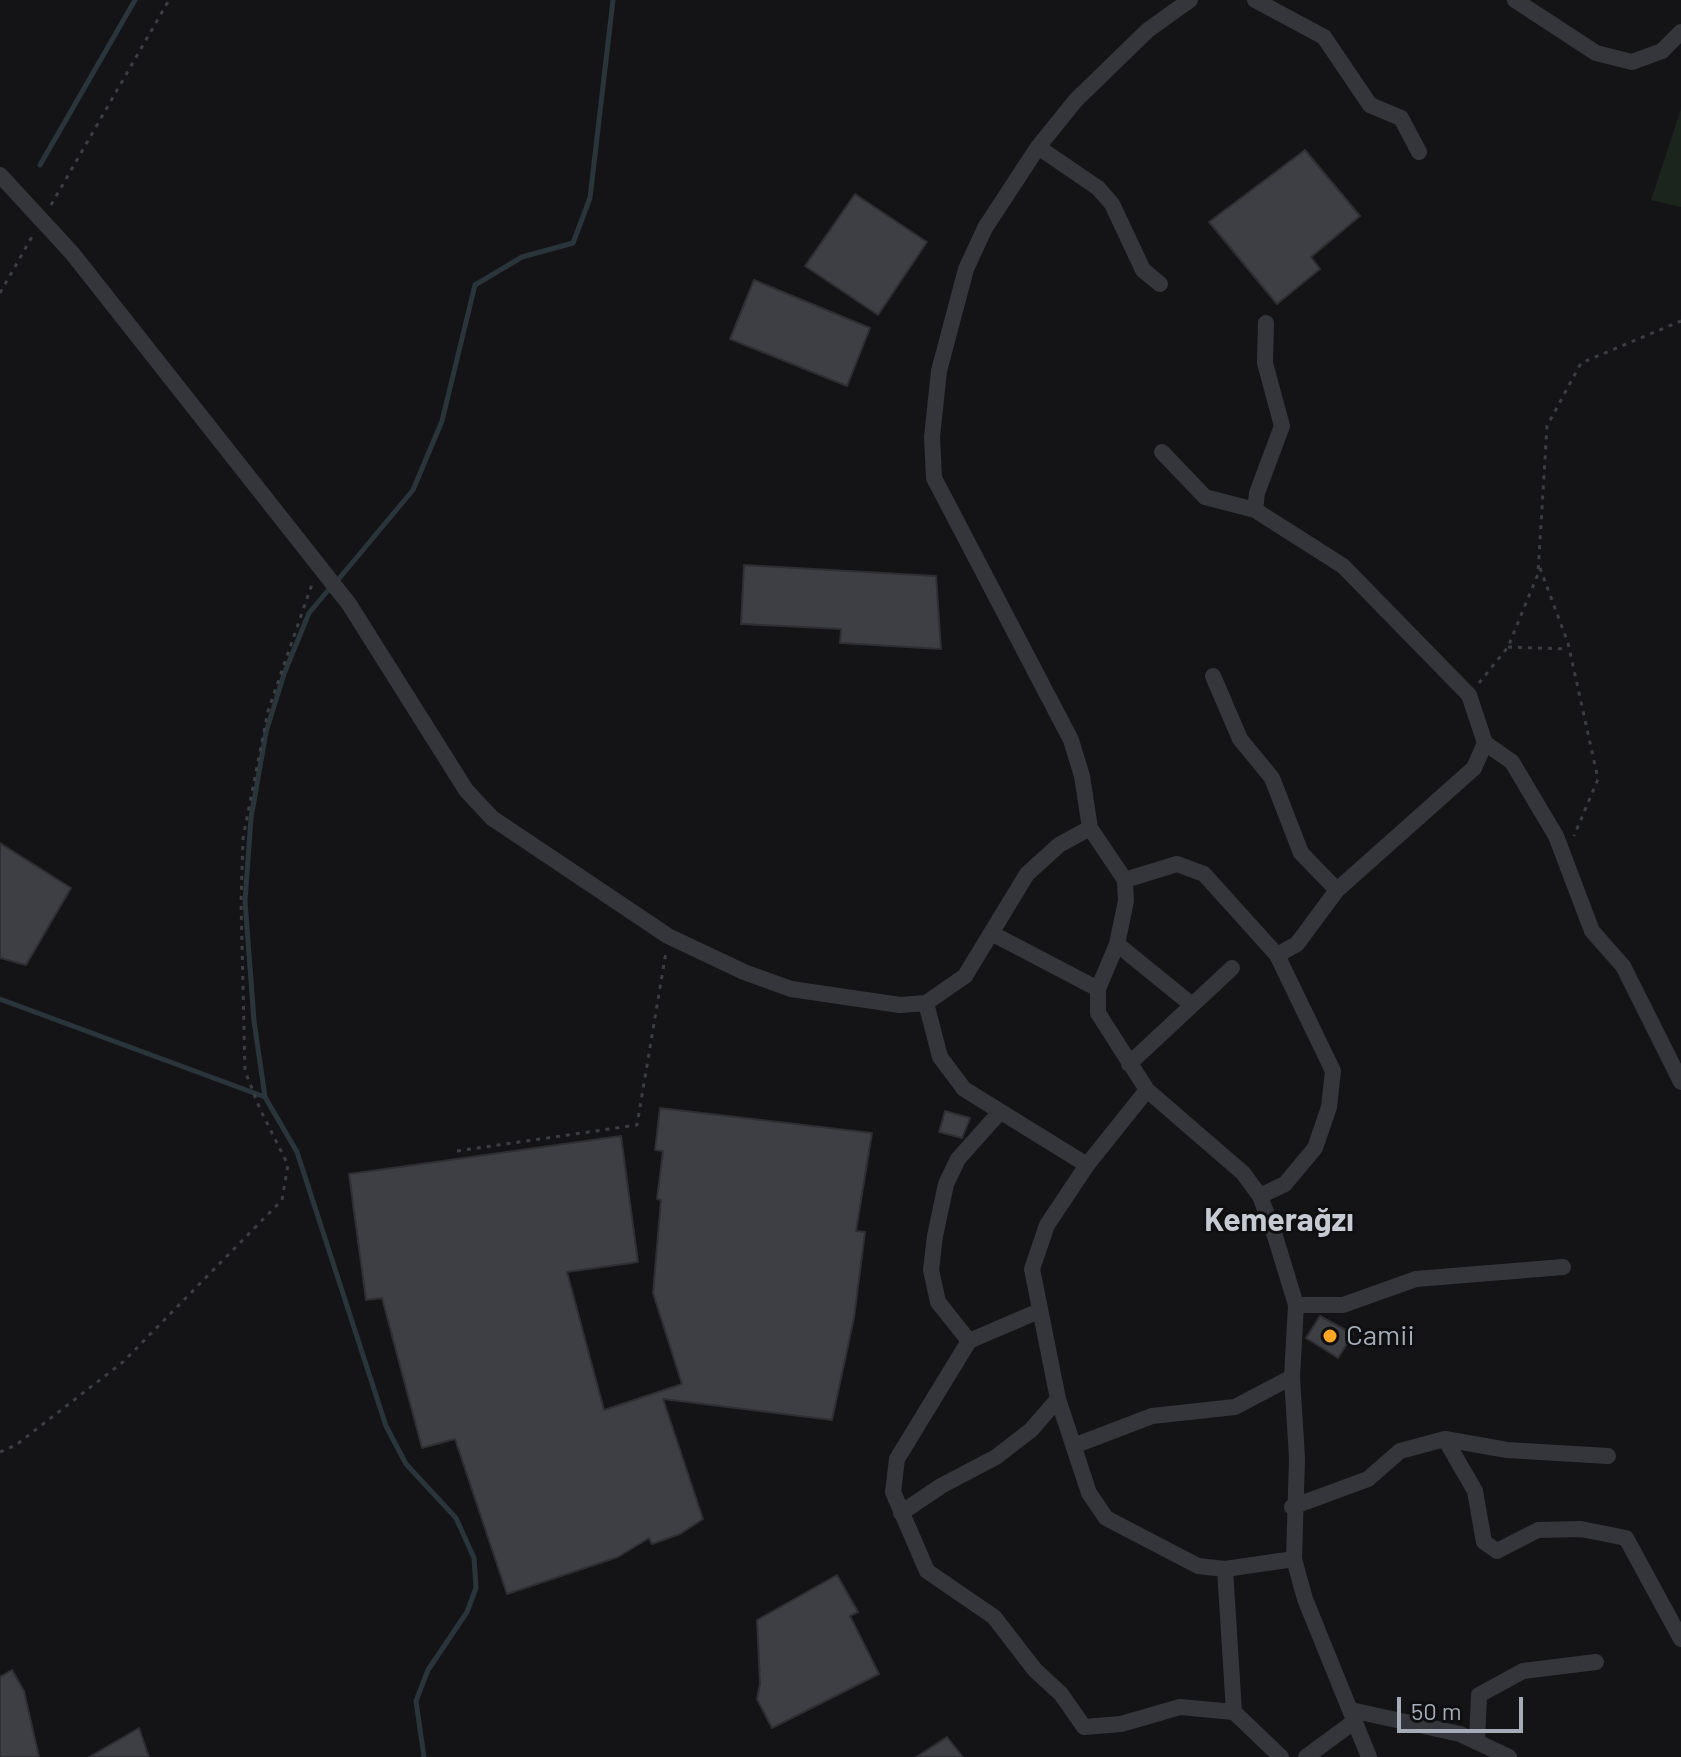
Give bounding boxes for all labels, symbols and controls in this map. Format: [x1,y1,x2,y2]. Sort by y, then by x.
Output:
district label: Kemerağzı [1204,1201,1354,1239]
place label: Camii [1346,1319,1415,1353]
marker: Camii [1321,1327,1339,1345]
scale bar [1401,1681,1527,1731]
text: 50 m [1411,1696,1462,1725]

